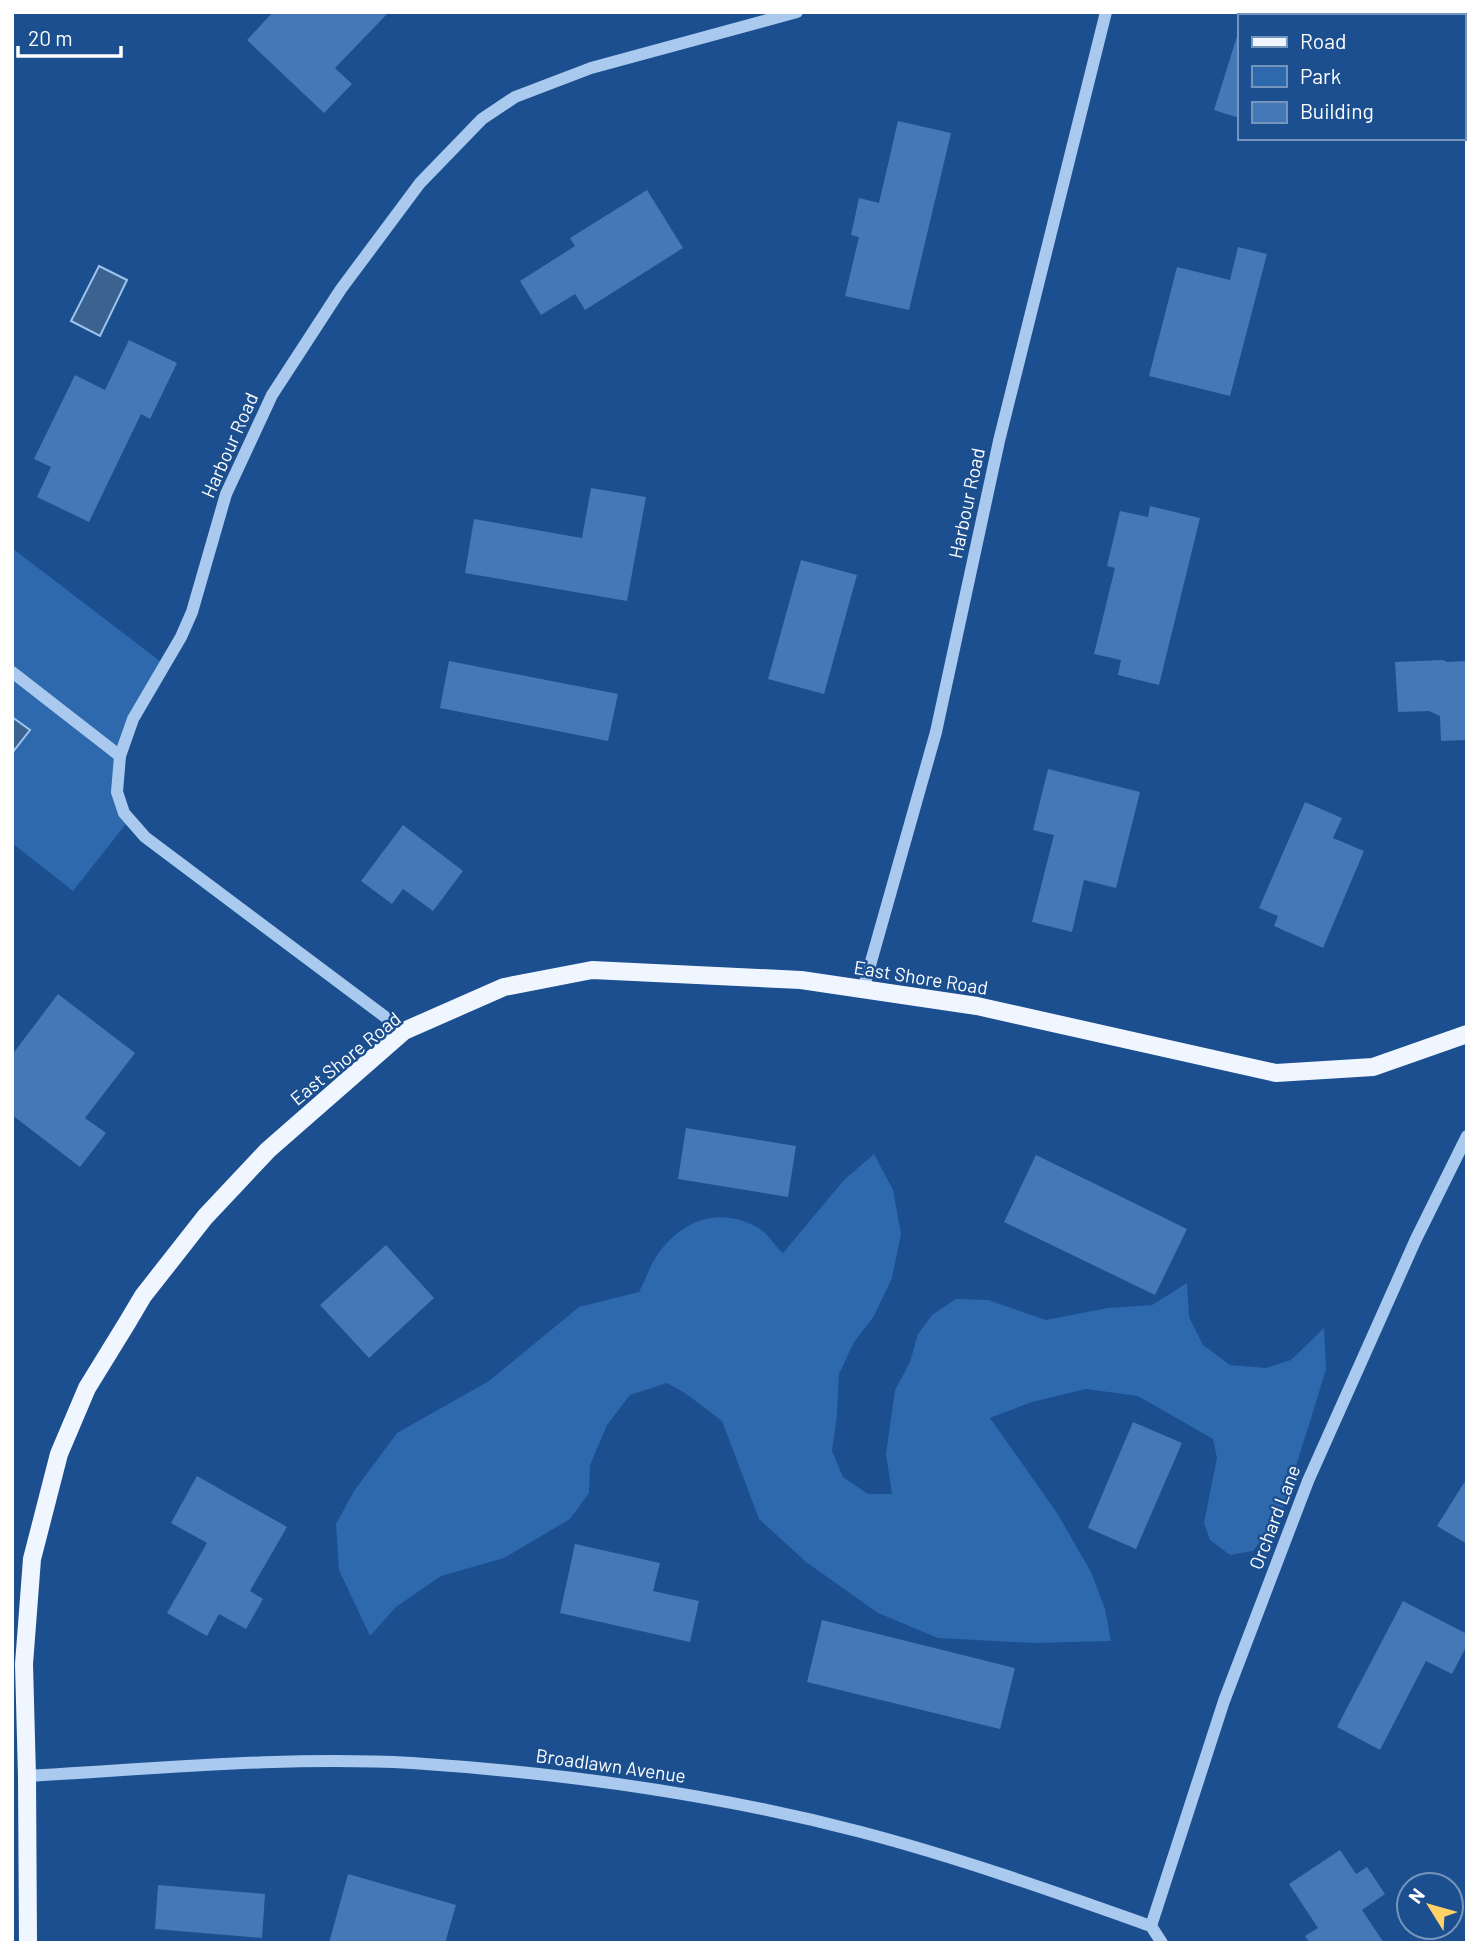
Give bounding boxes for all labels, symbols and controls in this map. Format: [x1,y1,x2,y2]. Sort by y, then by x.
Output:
scale bar [18,14,121,58]
legend [1238,14,1465,140]
text: 20 m [28,25,73,50]
text: Road [1300,28,1346,53]
text: Park [1300,63,1341,88]
text: Building [1300,98,1374,123]
street label: Harbour Road [196,389,262,501]
street label: Harbour Road [943,446,989,560]
street label: East Shore Road [852,955,990,999]
street label: East Shore Road [285,1006,405,1110]
street label: Orchard Lane [1244,1461,1304,1573]
street label: Broadlawn Avenue [535,1743,687,1787]
north arrow [1395,1871,1465,1941]
text: N [1403,1883,1429,1907]

